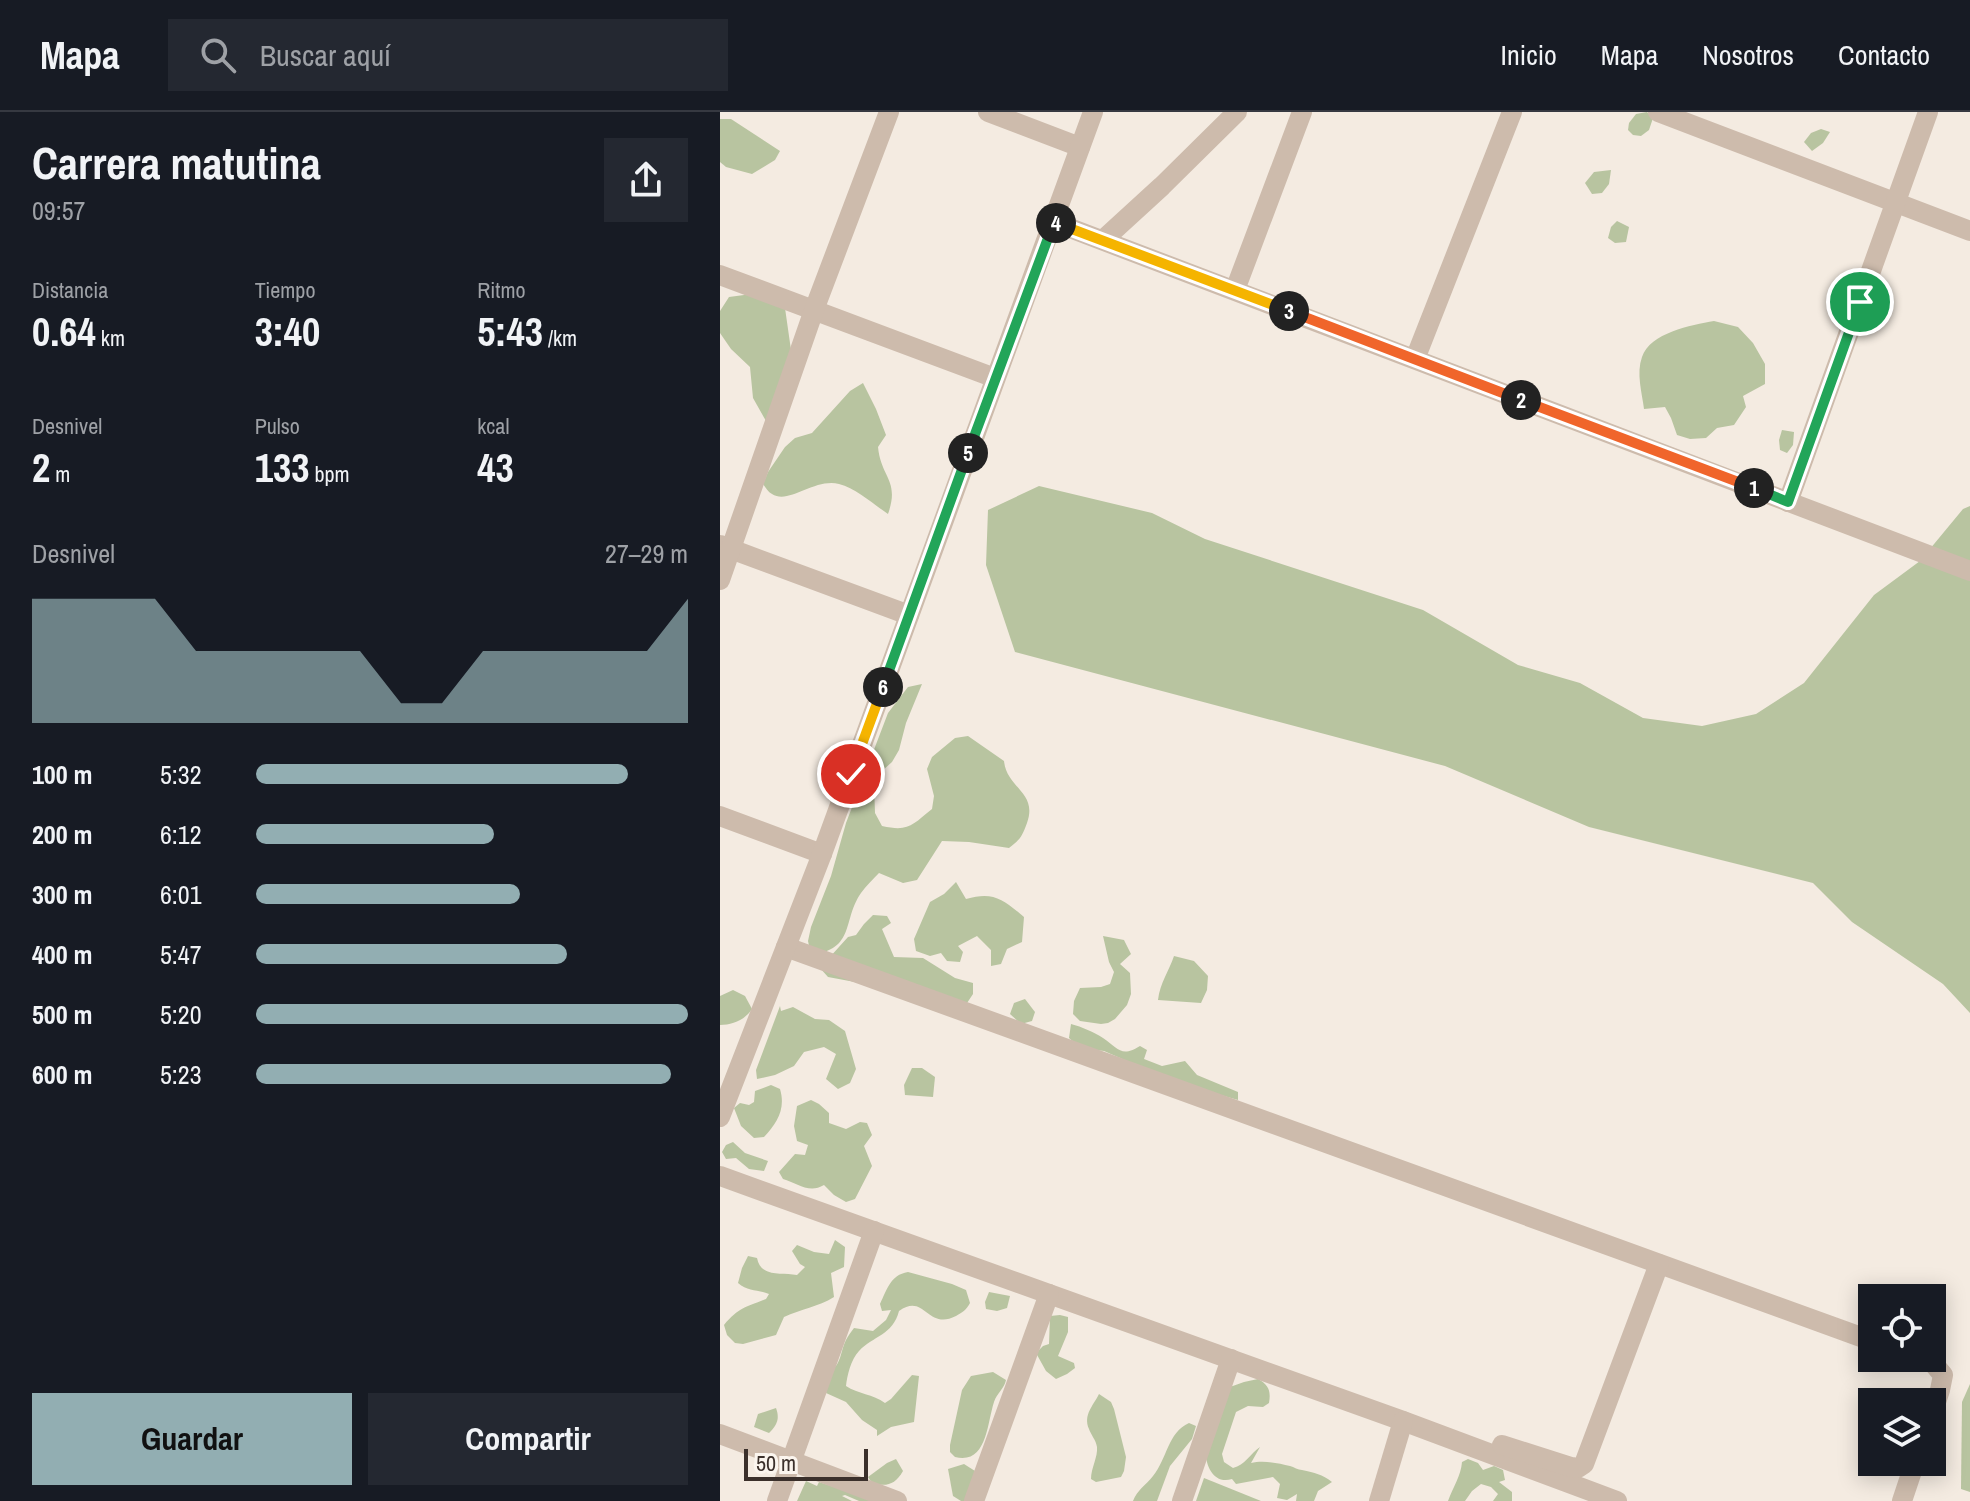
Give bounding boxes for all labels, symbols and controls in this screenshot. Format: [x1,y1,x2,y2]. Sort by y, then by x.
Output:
search box [168,19,728,91]
text: Mapa [40,30,120,81]
icon: search [196,33,240,77]
text: Buscar aquí [260,35,391,75]
text: Inicio [1501,36,1557,74]
text: Mapa [1601,36,1658,74]
text: Nosotros [1702,36,1794,74]
text: Contacto [1838,36,1930,74]
text: Carrera matutina [32,133,321,193]
button: share [604,138,688,222]
text: 09:57 [32,193,85,228]
pin: 4 [1036,203,1076,243]
text: 4 [1051,208,1061,238]
pin [1826,268,1894,336]
text: Distancia [32,275,108,305]
text: Tiempo [255,275,315,305]
text: Ritmo [477,275,525,305]
icon: arrive [1838,280,1882,324]
pin: 3 [1269,291,1309,331]
text: 3 [1284,296,1294,326]
text: 0.64 [32,305,96,358]
text: 3:40 [255,305,320,358]
text: 5:43 [477,305,543,358]
text: km [96,323,125,353]
text: /km [543,323,577,353]
pin: 2 [1501,380,1541,420]
text: 2 [1516,385,1526,415]
text: Desnivel [32,411,102,441]
text: Pulso [255,411,300,441]
text: kcal [477,411,509,441]
pin: 5 [948,433,988,473]
text: 5 [963,438,973,468]
text: 2 [32,441,50,494]
text: 133 [255,441,309,494]
text: 43 [477,441,514,494]
text: m [50,459,70,489]
text: bpm [309,459,350,489]
pin: 1 [1734,468,1774,508]
text: 1 [1749,473,1759,503]
text: Desnivel [32,536,115,571]
text: 27–29 m [605,536,688,571]
pin: 6 [863,667,903,707]
text: 6 [878,672,888,702]
pin [817,740,885,808]
icon: check [829,752,873,796]
text: 100 m [32,757,92,792]
text: 5:32 [160,757,202,792]
text: 200 m [32,817,92,852]
text: 6:12 [160,817,202,852]
text: 300 m [32,877,92,912]
text: 6:01 [160,877,202,912]
text: 400 m [32,937,92,972]
text: 5:47 [160,937,202,972]
text: 500 m [32,997,92,1032]
text: 5:20 [160,997,202,1032]
text: 600 m [32,1057,92,1092]
text: 5:23 [160,1057,202,1092]
map controls [1858,1284,1946,1476]
button: locate [1858,1284,1946,1372]
button: layers [1858,1388,1946,1476]
button: Guardar [32,1393,352,1485]
button: Compartir [368,1393,688,1485]
scale bar [744,1445,868,1481]
text: 50 m [756,1448,796,1478]

